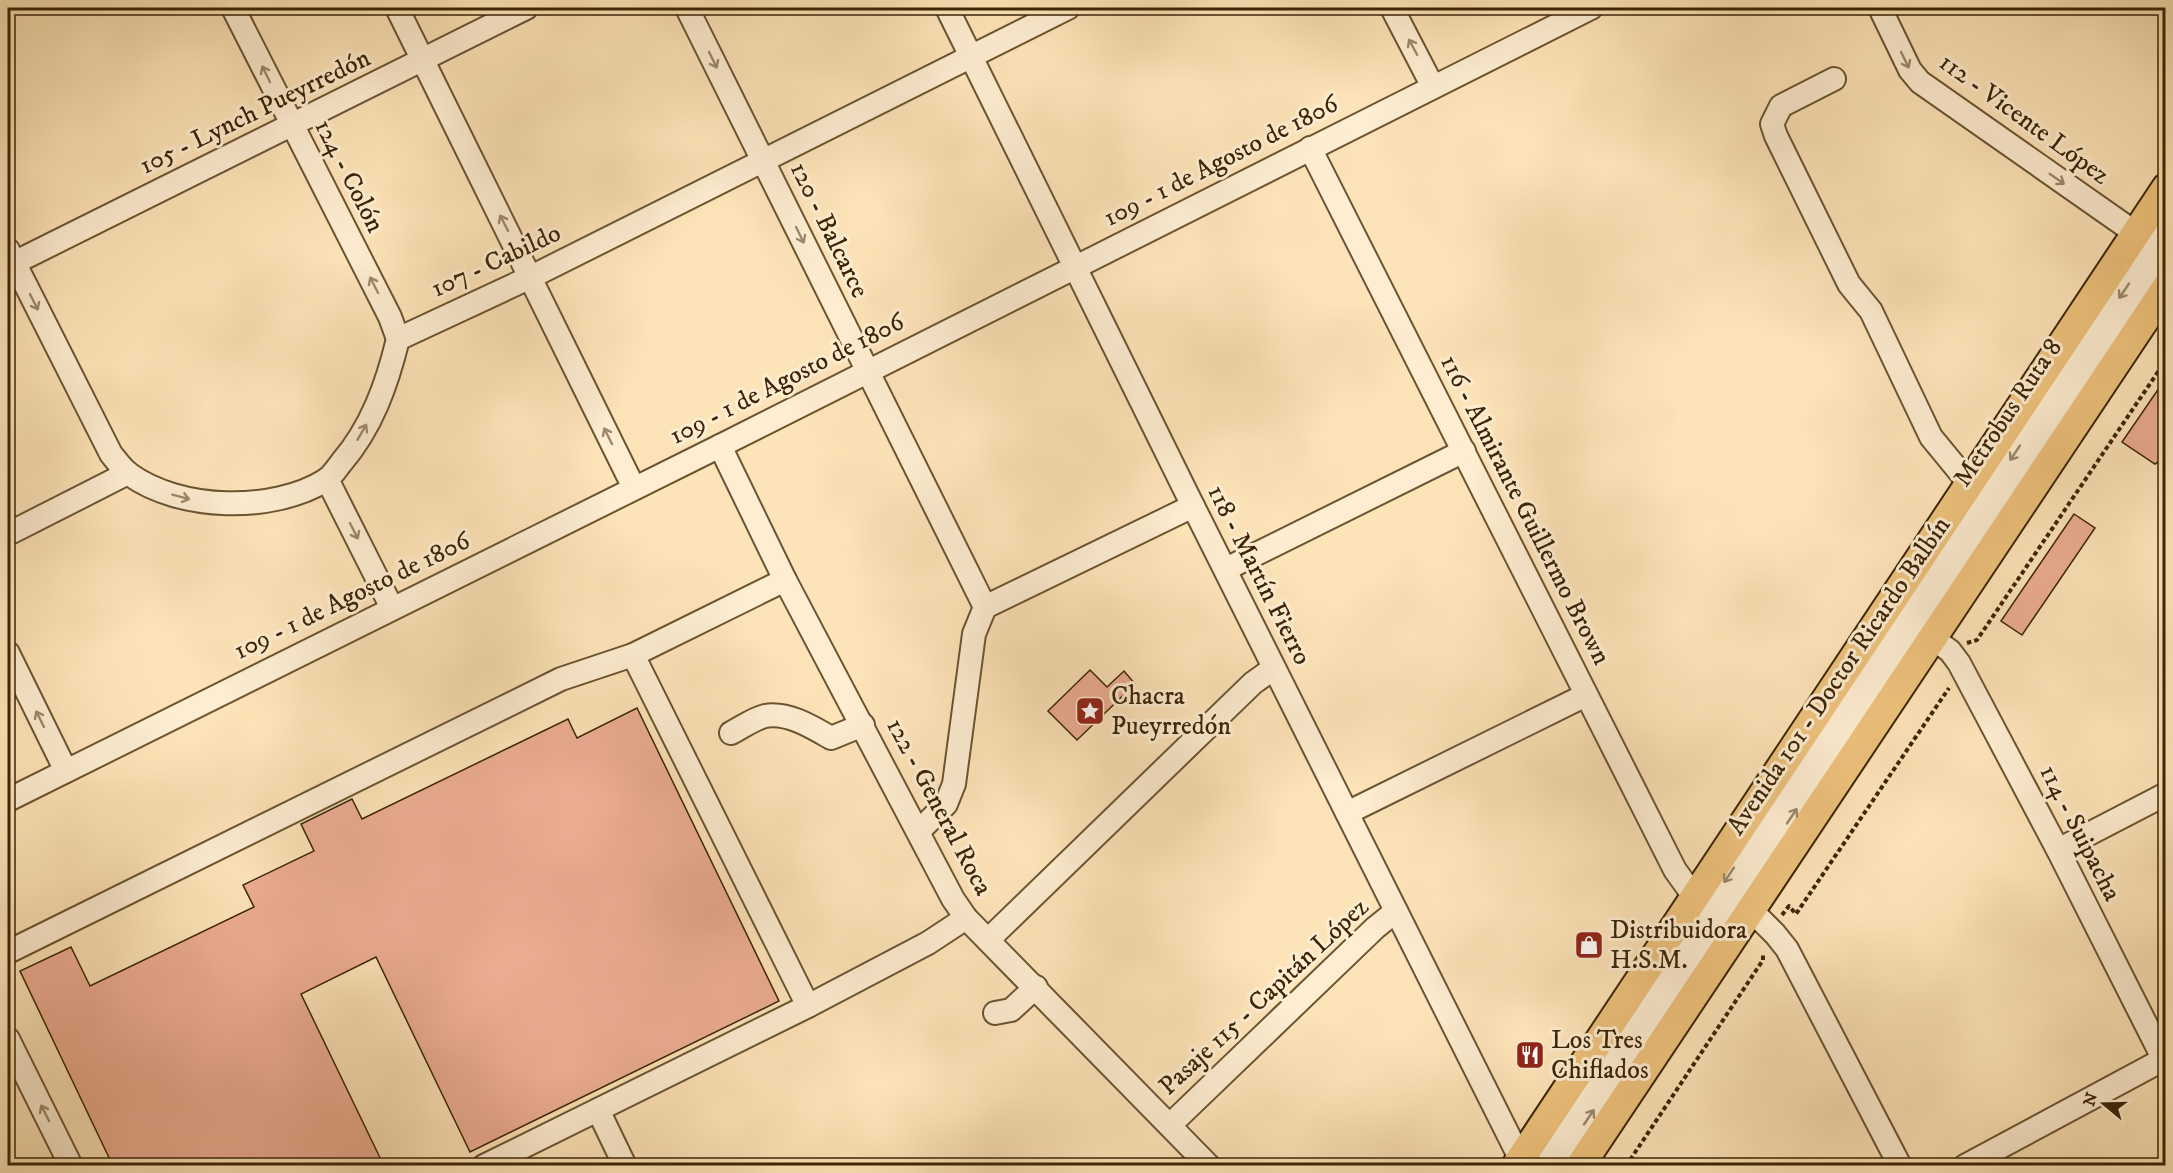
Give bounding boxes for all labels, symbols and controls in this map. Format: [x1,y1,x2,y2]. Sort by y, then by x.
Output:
one-way arrow [1406,38,1418,56]
street label: 105 - Lynch Pueyrredón [134,42,376,182]
street label: 112 - Vicente López [1932,46,2116,192]
one-way arrow [708,50,720,68]
one-way arrow [1900,51,1912,69]
one-way arrow [260,66,271,84]
street label: 109 - 1 de Agosto de 1806 [1098,87,1345,235]
street label: 124 - Colón [306,114,392,239]
street label: 120 - Balcarce [782,157,876,303]
one-way arrow [2049,173,2065,185]
one-way arrow [498,214,509,232]
street label: 107 - Cabildo [426,217,566,305]
one-way arrow [794,225,806,243]
one-way arrow [368,277,379,295]
one-way arrow [2118,282,2130,299]
one-way arrow [28,293,40,311]
street label: 109 - 1 de Agosto de 1806 [664,305,911,453]
street label: Metrobus Ruta 8 [1946,333,2070,493]
street label: 116 - Almirante Guillermo Brown [1432,349,1618,671]
one-way arrow [357,424,369,441]
one-way arrow [602,427,614,445]
one-way arrow [2009,444,2021,460]
street label: 118 - Martín Fierro [1199,479,1319,671]
one-way arrow [171,491,190,503]
street label: Avenida 101 - Doctor Ricardo Balbín [1720,510,1958,841]
one-way arrow [348,522,360,540]
street label: 109 - 1 de Agosto de 1806 [228,524,477,668]
place label: Chacra Pueyrredón [1111,680,1231,743]
place icon: Chacra Pueyrredón [1074,695,1106,727]
one-way arrow [34,710,45,728]
street label: 122 - General Roca [878,713,1000,901]
street label: 114 - Suipacha [2032,759,2128,907]
one-way arrow [1787,808,1799,825]
one-way arrow [1723,866,1735,883]
street label: Pasaje 115 - Capitán López [1152,891,1376,1103]
place label: Distribuidora H.S.M. [1610,914,1747,977]
shop icon: Distribuidora H.S.M. [1573,929,1605,961]
place label: Los Tres Chiflados [1551,1024,1649,1087]
restaurant icon: Los Tres Chiflados [1514,1039,1546,1071]
north arrow [2074,1074,2134,1134]
text: N [2079,1090,2102,1109]
one-way arrow [39,1105,50,1123]
one-way arrow [1583,1109,1595,1125]

